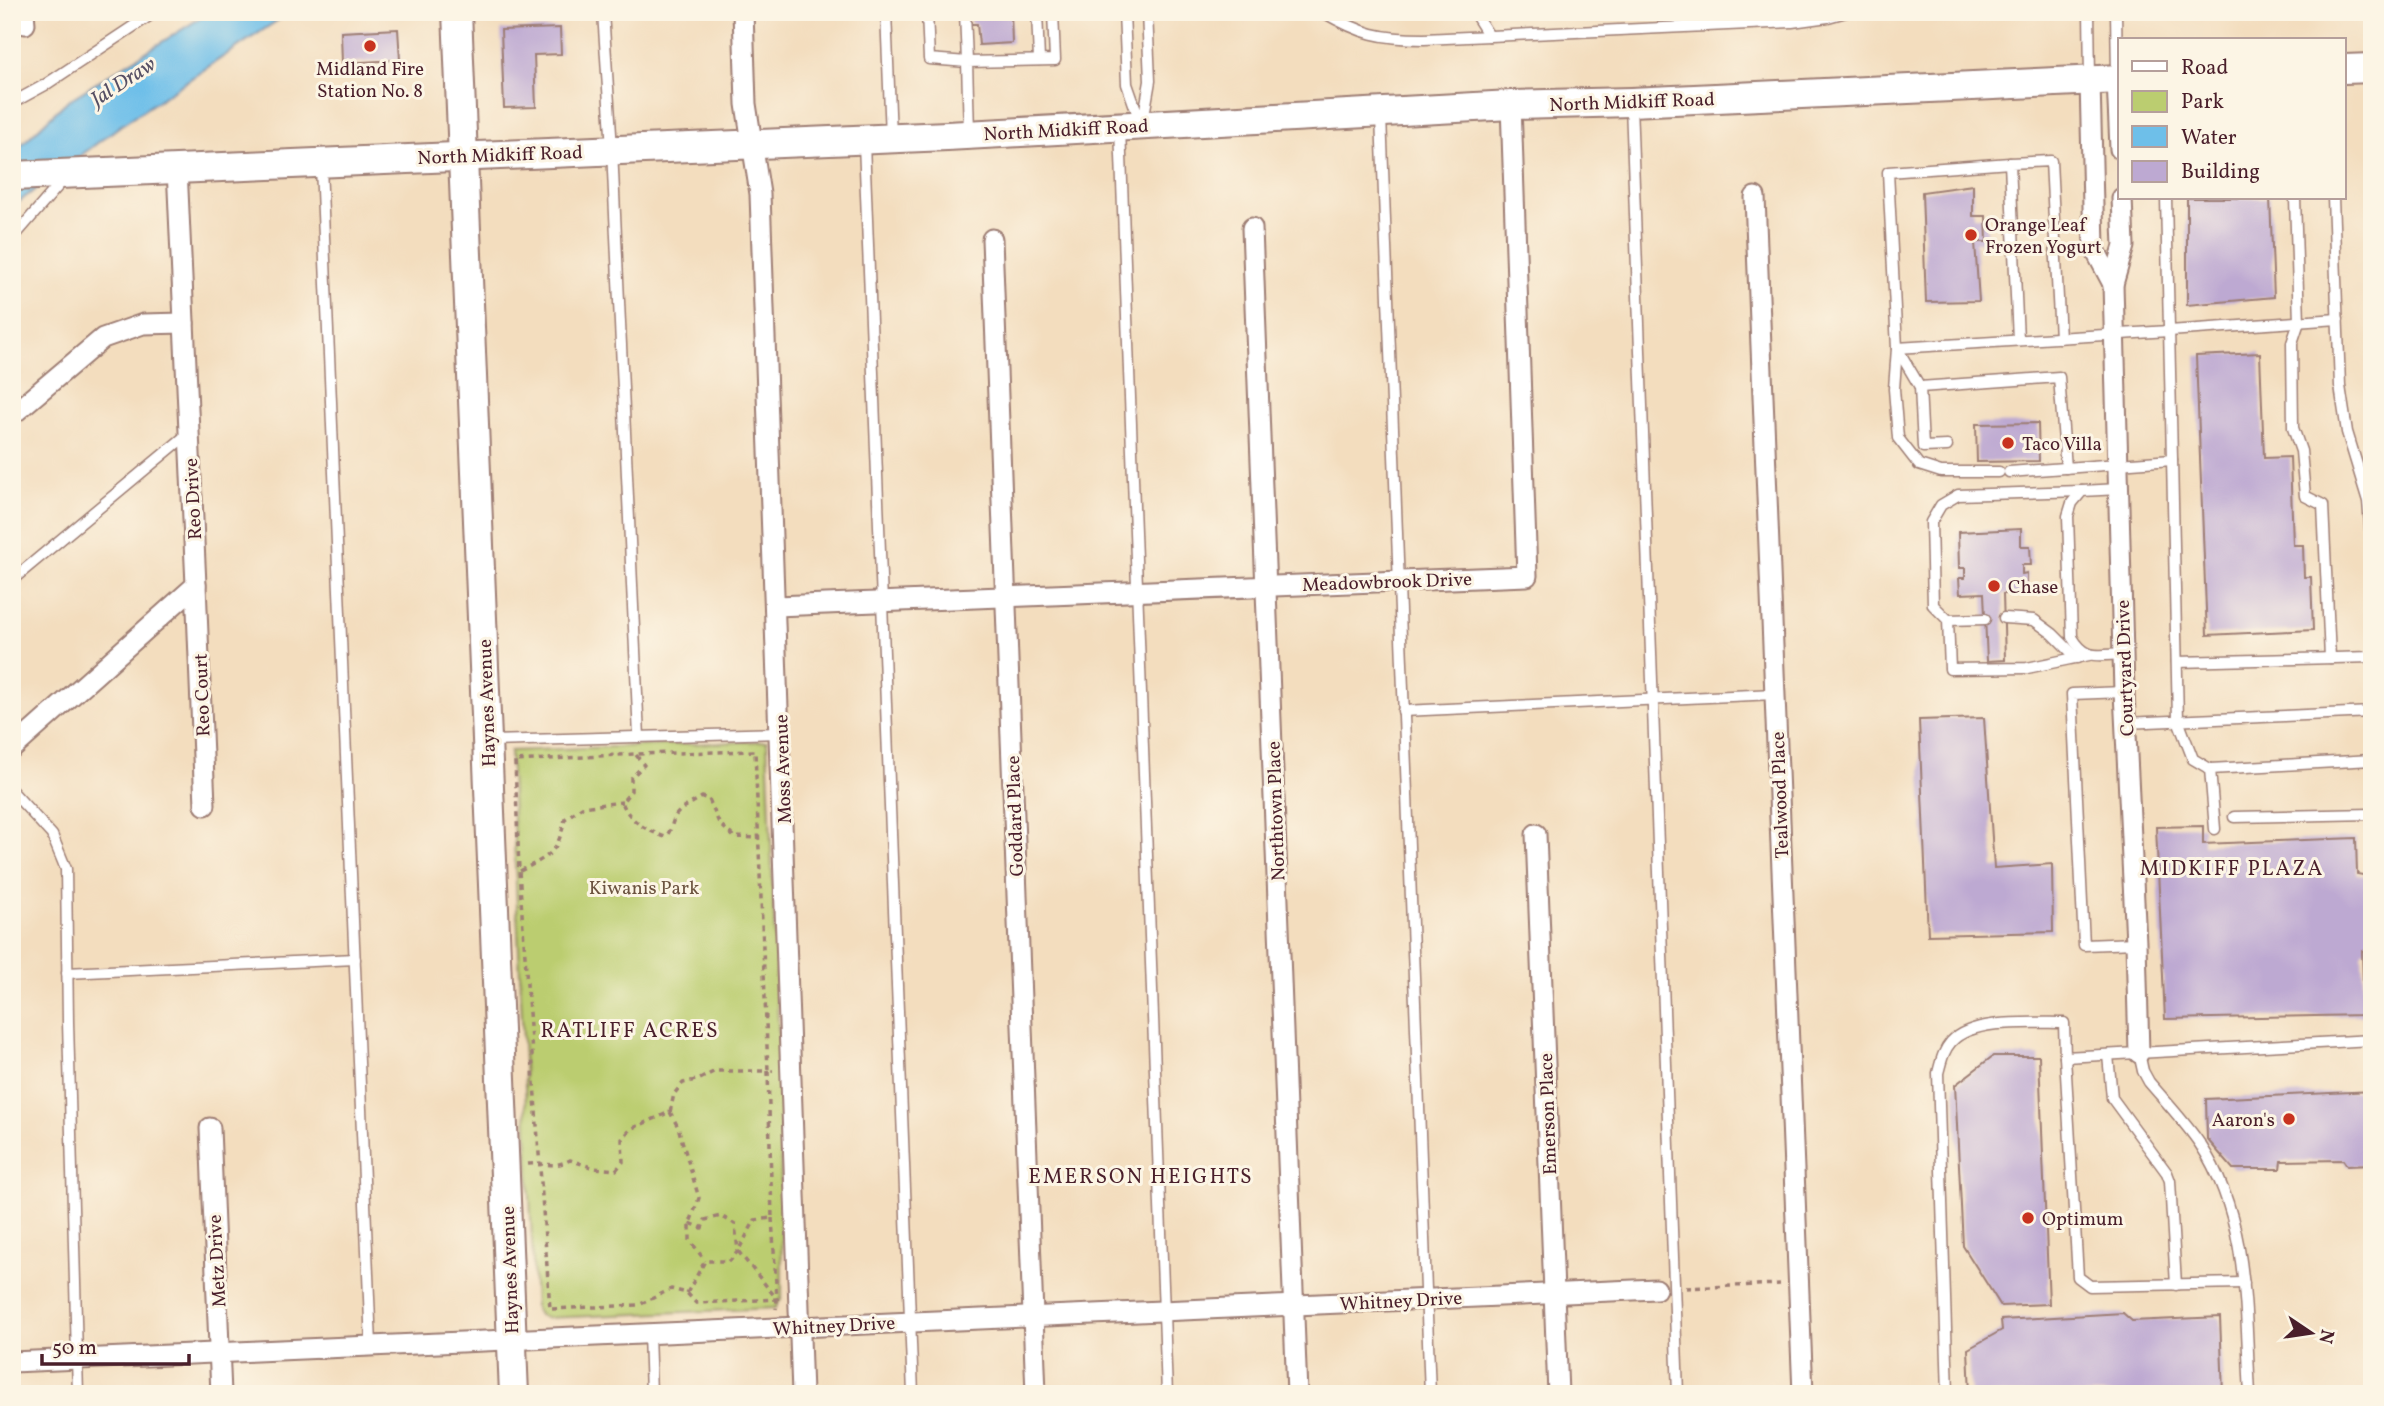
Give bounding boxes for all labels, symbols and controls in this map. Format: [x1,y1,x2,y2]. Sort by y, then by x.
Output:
marker: Midland Fire Station No. 8 [362,38,378,54]
legend [2118,38,2346,200]
water label: Jal Draw [84,50,162,115]
text: Road [2181,54,2228,83]
place label: Midland Fire Station No. 8 [316,57,424,105]
street label: North Midkiff Road [1549,87,1715,119]
text: Park [2181,88,2224,117]
street label: North Midkiff Road [983,114,1149,148]
text: Water [2181,124,2237,153]
street label: North Midkiff Road [417,140,583,172]
text: Building [2181,158,2260,187]
place label: Orange Leaf Frozen Yogurt [1985,213,2102,261]
marker: Orange Leaf Frozen Yogurt [1963,227,1979,243]
place label: Taco Villa [2022,432,2102,458]
marker: Taco Villa [2000,435,2016,451]
street label: Reo Drive [179,457,209,540]
street label: Meadowbrook Drive [1302,567,1473,599]
place label: Chase [2008,575,2058,601]
marker: Chase [1986,578,2002,594]
street label: Courtyard Drive [2111,599,2141,737]
street label: Haynes Avenue [473,639,503,767]
street label: Reo Court [189,652,217,737]
street label: Moss Avenue [769,714,799,824]
street label: Tealwood Place [1766,731,1796,859]
street label: Northtown Place [1262,740,1292,881]
street label: Goddard Place [1001,755,1031,877]
district label: MIDKIFF PLAZA [2140,855,2324,884]
park label: Kiwanis Park [589,876,699,902]
district label: RATLIFF ACRES [540,1017,720,1046]
street label: Emerson Place [1534,1052,1564,1175]
place label: Aaron's [2212,1108,2275,1134]
marker: Aaron's [2281,1111,2297,1127]
district label: EMERSON HEIGHTS [1028,1163,1254,1192]
street label: Haynes Avenue [496,1206,526,1334]
place label: Optimum [2042,1207,2124,1233]
marker: Optimum [2020,1210,2036,1226]
street label: Metz Drive [203,1214,233,1308]
street label: Whitney Drive [1339,1286,1463,1318]
north arrow [2276,1298,2346,1368]
street label: Whitney Drive [772,1311,896,1343]
scale bar [42,1322,189,1366]
text: N [2311,1327,2340,1346]
text: 50 m [52,1334,97,1363]

